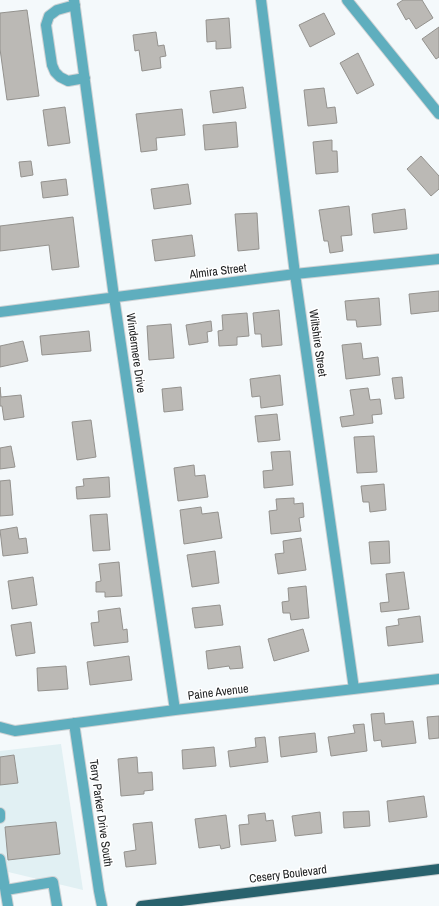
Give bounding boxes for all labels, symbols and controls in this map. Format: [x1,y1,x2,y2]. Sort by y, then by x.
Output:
street label: Almira Street [188,260,248,283]
street label: Wiltshire Street [305,308,331,378]
street label: Windermere Drive [122,312,150,394]
street label: Paine Avenue [187,680,249,704]
street label: Terry Parker Drive South [86,758,116,868]
street label: Cesery Boulevard [248,861,328,887]

